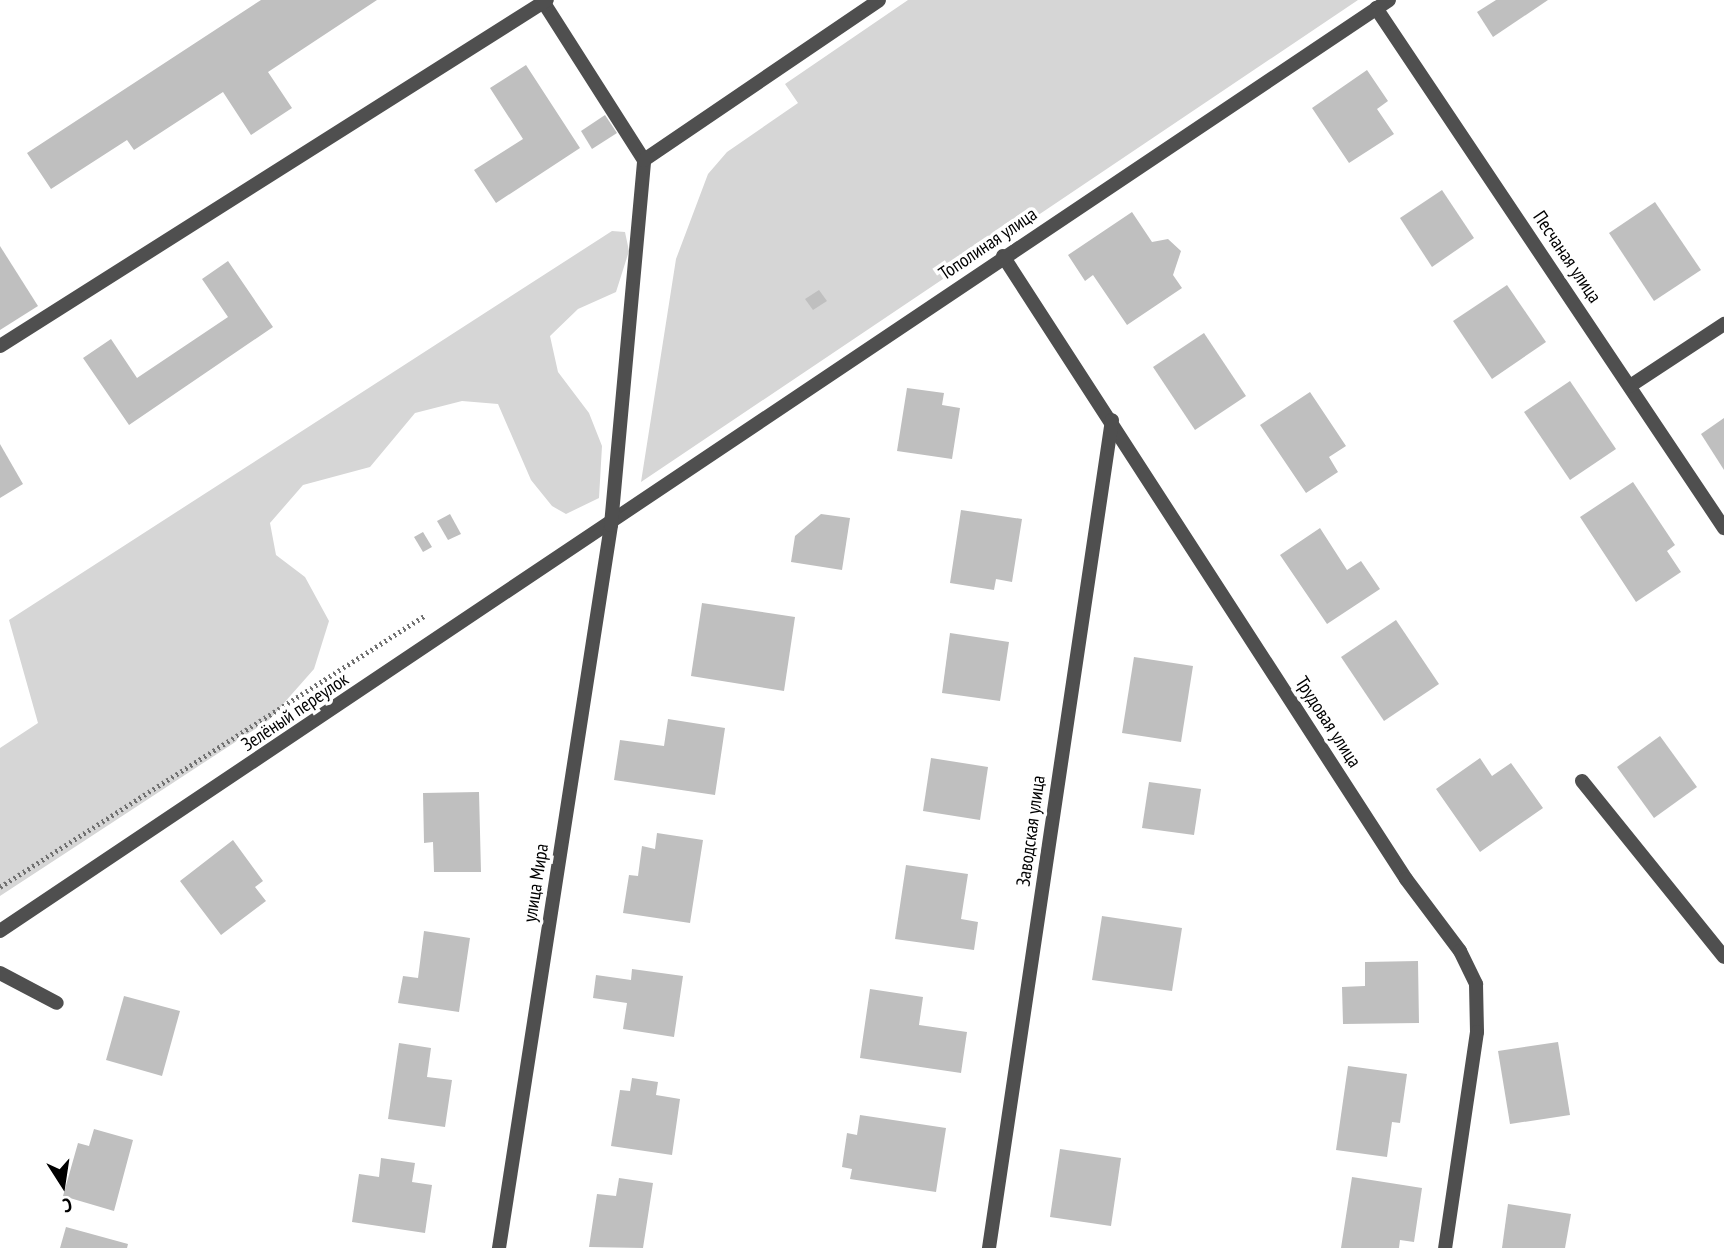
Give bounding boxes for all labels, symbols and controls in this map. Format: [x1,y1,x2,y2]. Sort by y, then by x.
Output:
street label: Тополиная улица [935,203,1041,285]
street label: Песчаная улица [1528,207,1606,307]
street label: Зелёный переулок [237,668,353,756]
street label: Трудовая улица [1290,672,1366,772]
street label: Заводская улица [1012,774,1050,888]
street label: улица Мира [519,842,553,924]
north arrow [28,1150,98,1220]
text: С [61,1193,74,1218]

